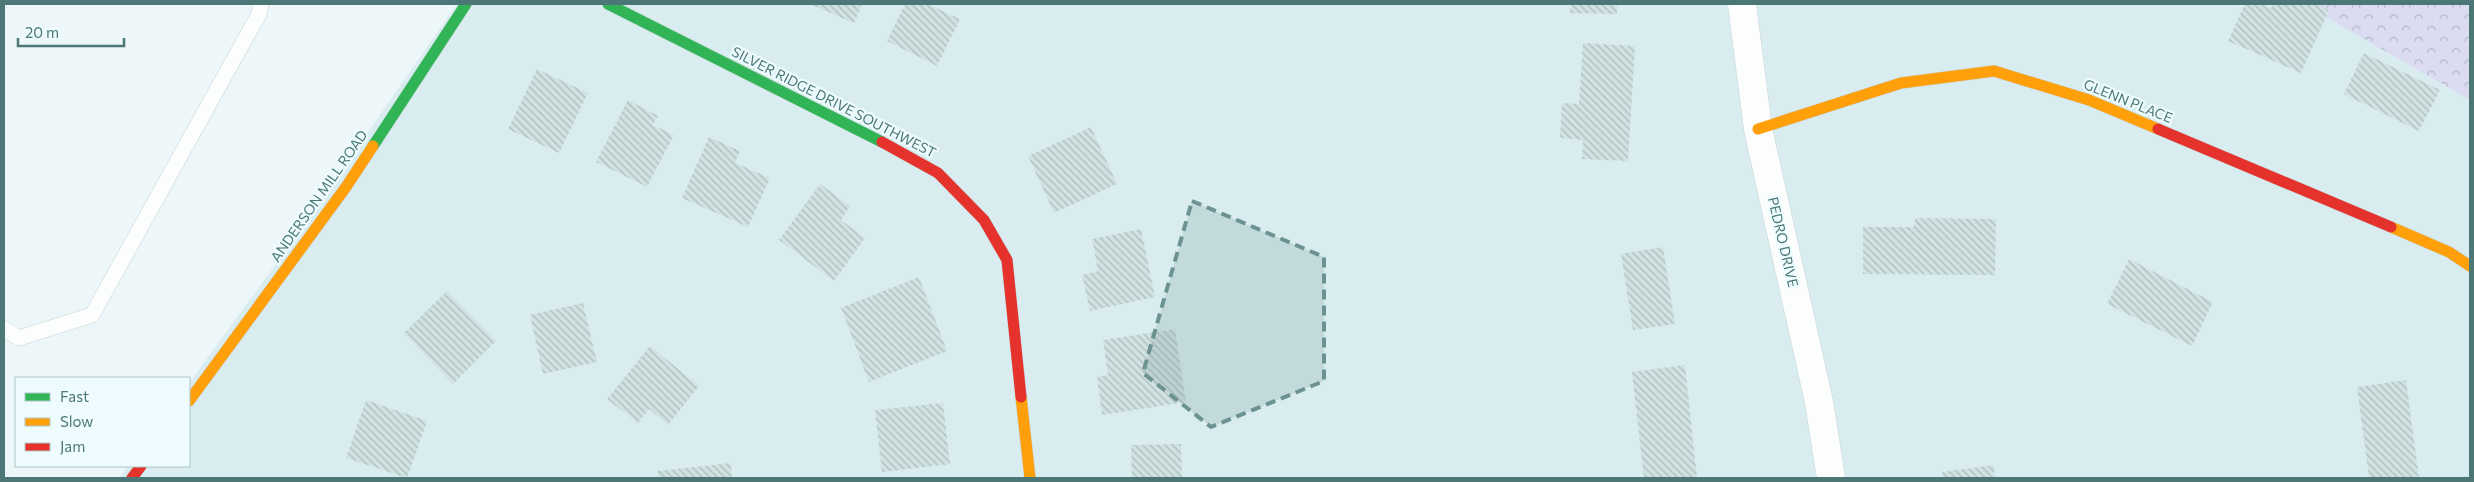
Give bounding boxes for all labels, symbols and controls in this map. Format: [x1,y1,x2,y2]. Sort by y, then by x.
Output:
scale bar [18,15,124,47]
text: 20 m [25,23,59,41]
street label: SILVER RIDGE DRIVE SOUTHWEST [729,42,939,161]
street label: GLENN PLACE [2081,75,2175,126]
street label: ANDERSON MILL ROAD [267,126,371,265]
street label: PEDRO DRIVE [1765,195,1802,289]
legend [15,377,190,467]
text: Fast [60,387,89,405]
text: Slow [60,412,93,430]
text: Jam [60,437,85,455]

